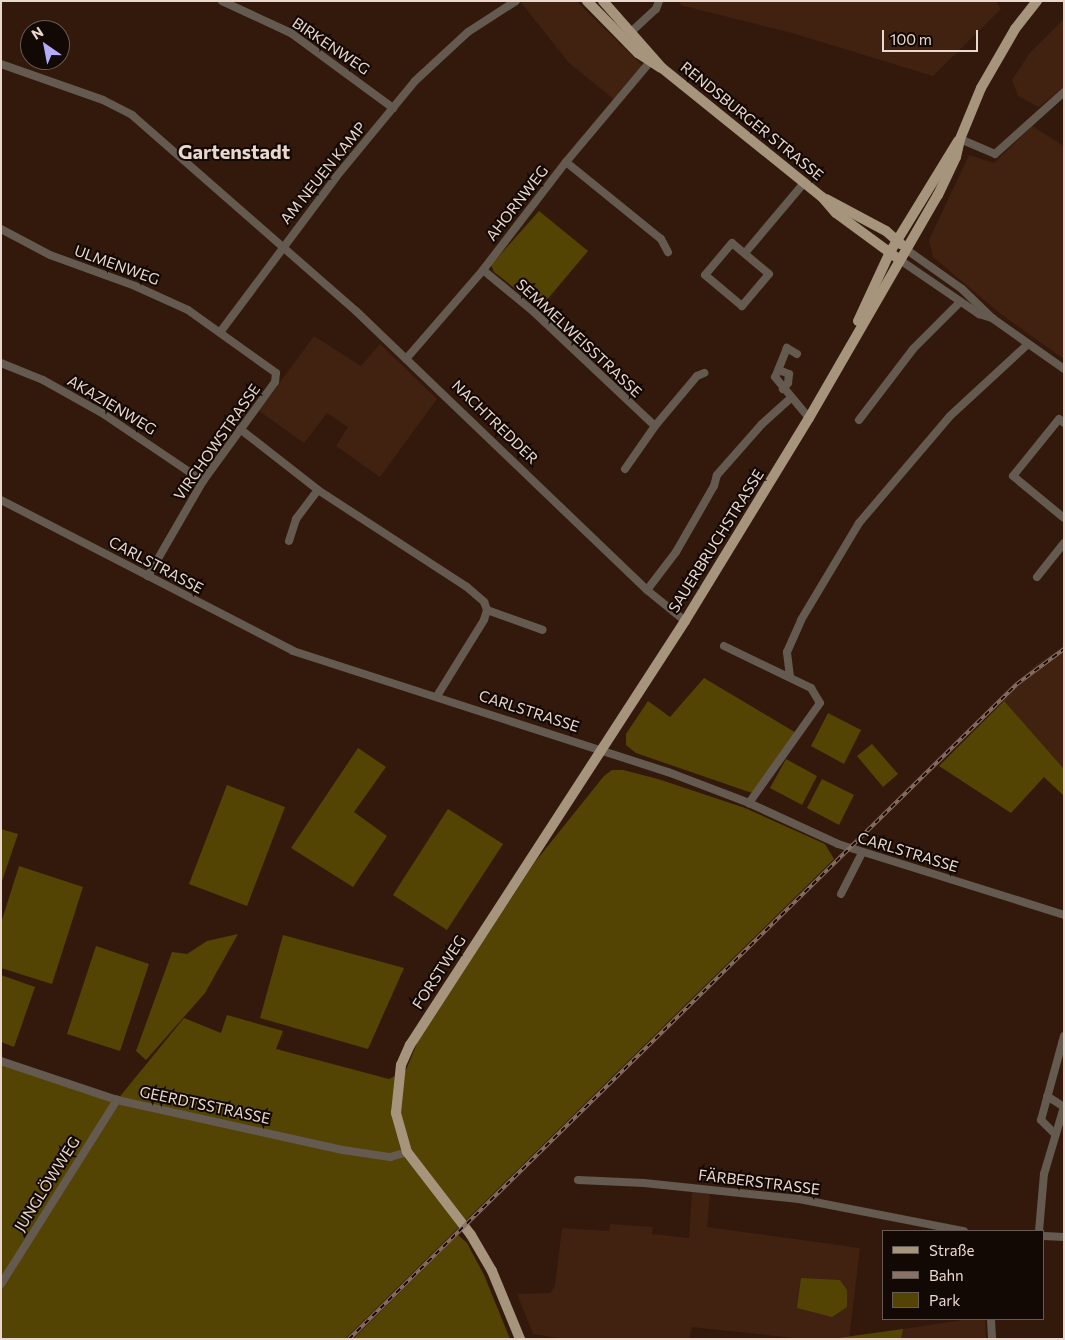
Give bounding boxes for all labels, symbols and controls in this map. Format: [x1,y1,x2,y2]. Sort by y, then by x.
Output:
street label: BIRKENWEG [289,14,373,78]
north arrow [20,20,70,70]
scale bar [885,20,981,52]
text: N [28,23,46,43]
text: 100 m [890,30,932,48]
street label: RENDSBURGER STRASSE [677,58,827,184]
street label: AM NEUEN KAMP [276,118,370,228]
district label: Gartenstadt [178,139,290,163]
street label: AHORNWEG [482,162,552,244]
street label: ULMENWEG [72,241,162,289]
street label: SEMMELWEISSTRASSE [513,275,645,401]
street label: AKAZIENWEG [64,371,160,439]
street label: NACHTREDDER [448,377,542,467]
street label: VIRCHOWSTRASSE [170,380,264,504]
street label: SAUERBRUCHSTRASSE [664,466,768,616]
street label: CARLSTRASSE [106,533,206,597]
street label: CARLSTRASSE [477,686,581,736]
street label: CARLSTRASSE [855,828,961,876]
street label: FORSTWEG [408,932,470,1012]
street label: GEERDTSSTRASSE [138,1082,272,1128]
street label: JUNGLÖWWEG [11,1133,83,1235]
street label: FÄRBERSTRASSE [697,1166,821,1198]
legend [882,1230,1045,1320]
text: Straße [929,1241,975,1259]
text: Bahn [929,1266,964,1284]
text: Park [929,1291,960,1309]

